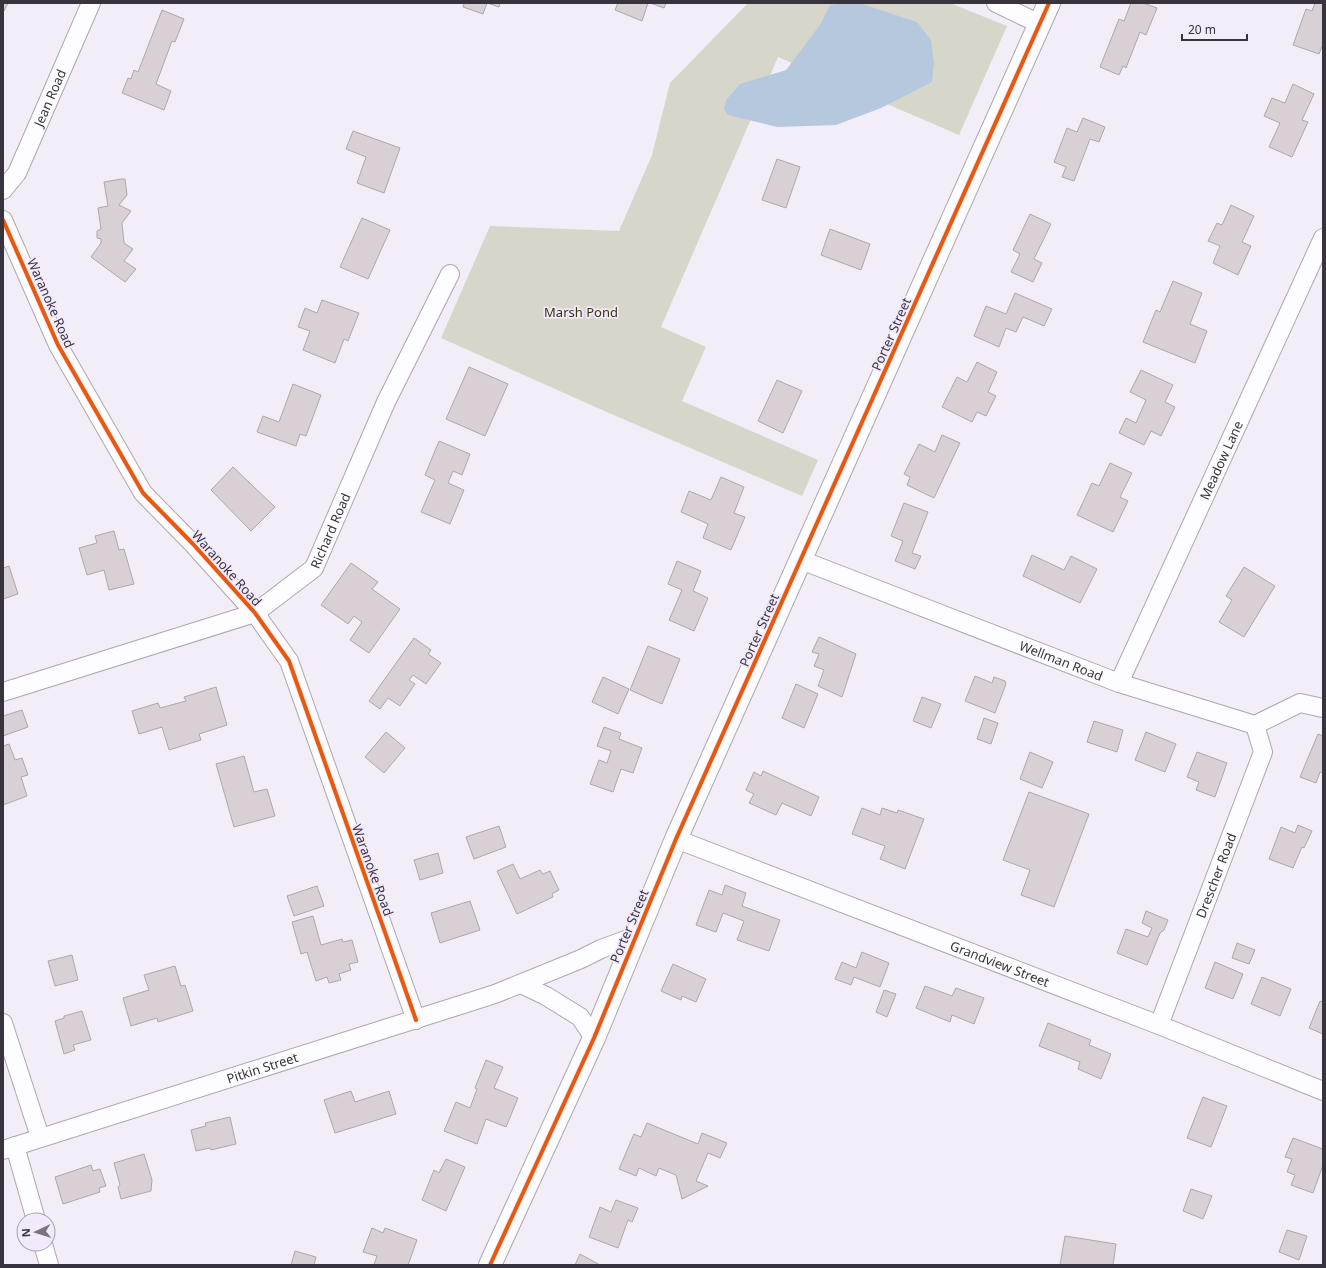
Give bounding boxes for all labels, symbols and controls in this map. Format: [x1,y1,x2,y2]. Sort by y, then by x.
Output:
scale bar [1182,16,1247,42]
text: 20 m [1188,21,1216,38]
street label: Jean Road [29,66,70,131]
street label: Waranoke Road [23,255,79,351]
street label: Porter Street [867,294,915,373]
park label: Marsh Pond [544,303,618,321]
street label: Meadow Lane [1195,418,1247,503]
street label: Richard Road [306,490,355,571]
street label: Waranoke Road [188,526,266,610]
street label: Porter Street [735,590,783,669]
street label: Wellman Road [1017,636,1106,685]
street label: Waranoke Road [348,822,398,918]
street label: Drescher Road [1192,830,1240,921]
street label: Porter Street [605,886,653,965]
street label: Grandview Street [948,936,1052,991]
street label: Pitkin Street [224,1048,301,1088]
north arrow [16,1212,56,1252]
text: N [18,1228,33,1238]

